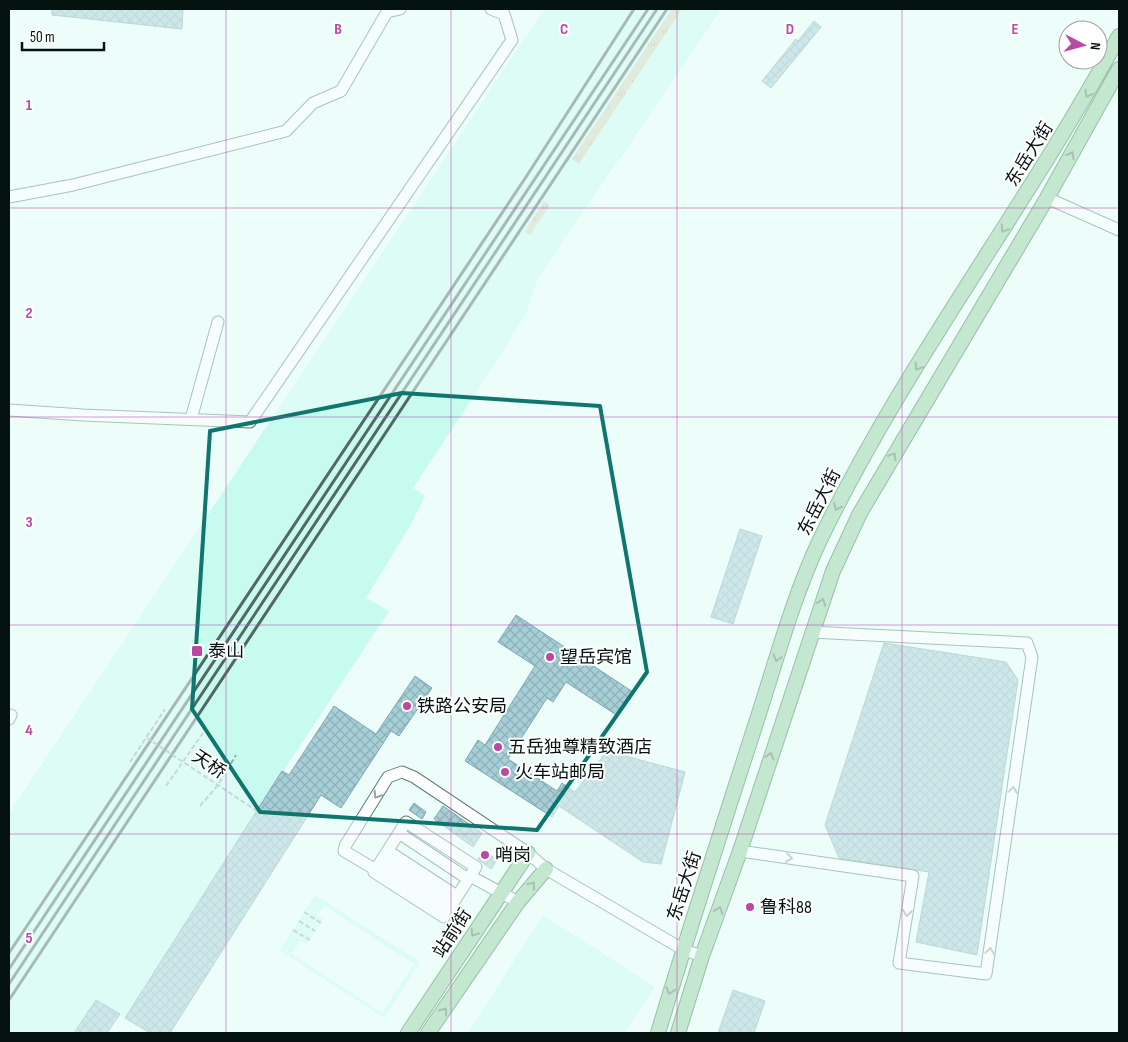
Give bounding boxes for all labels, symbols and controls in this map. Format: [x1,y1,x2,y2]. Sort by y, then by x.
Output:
scale bar [22,20,105,52]
text: B [334,20,342,39]
text: C [560,20,568,39]
text: D [786,20,794,39]
text: E [1012,20,1019,39]
north arrow [1058,20,1108,70]
text: 50 m [30,28,55,47]
text: N [1087,42,1104,51]
one-way arrow [1084,89,1094,98]
text: 1 [26,96,33,115]
street label: 东岳大街 [1001,118,1057,190]
one-way arrow [1065,152,1075,161]
one-way arrow [1001,223,1010,232]
text: 2 [25,304,33,323]
one-way arrow [915,361,925,370]
one-way arrow [887,453,897,462]
street label: 东岳大街 [794,465,845,539]
one-way arrow [833,502,843,511]
text: 3 [25,513,33,532]
one-way arrow [816,598,826,606]
place label: 泰山 [208,641,244,662]
marker: 泰山 [190,644,204,658]
place label: 望岳宾馆 [560,647,632,668]
marker: 望岳宾馆 [544,651,556,663]
one-way arrow [773,653,783,662]
place label: 铁路公安局 [417,696,507,717]
marker: 铁路公安局 [401,700,413,712]
text: 4 [25,721,33,740]
place label: 五岳独尊精致酒店 [508,737,652,758]
marker: 五岳独尊精致酒店 [492,741,504,753]
street label: 天桥 [188,746,230,783]
one-way arrow [765,752,775,760]
place label: 火车站邮局 [515,762,605,783]
marker: 火车站邮局 [499,766,511,778]
one-way arrow [1007,786,1018,794]
one-way arrow [374,789,383,798]
place label: 哨岗 [495,845,531,866]
marker: 哨岗 [479,849,491,861]
street label: 东岳大街 [663,849,706,924]
one-way arrow [785,852,793,863]
one-way arrow [526,882,535,891]
place label: 鲁科88 [760,897,812,918]
marker: 鲁科88 [744,901,756,913]
street label: 站前街 [429,905,476,962]
one-way arrow [713,906,723,915]
one-way arrow [902,909,913,917]
one-way arrow [471,927,480,936]
text: 5 [25,929,33,948]
one-way arrow [984,947,995,955]
one-way arrow [666,987,676,995]
one-way arrow [438,1007,447,1017]

